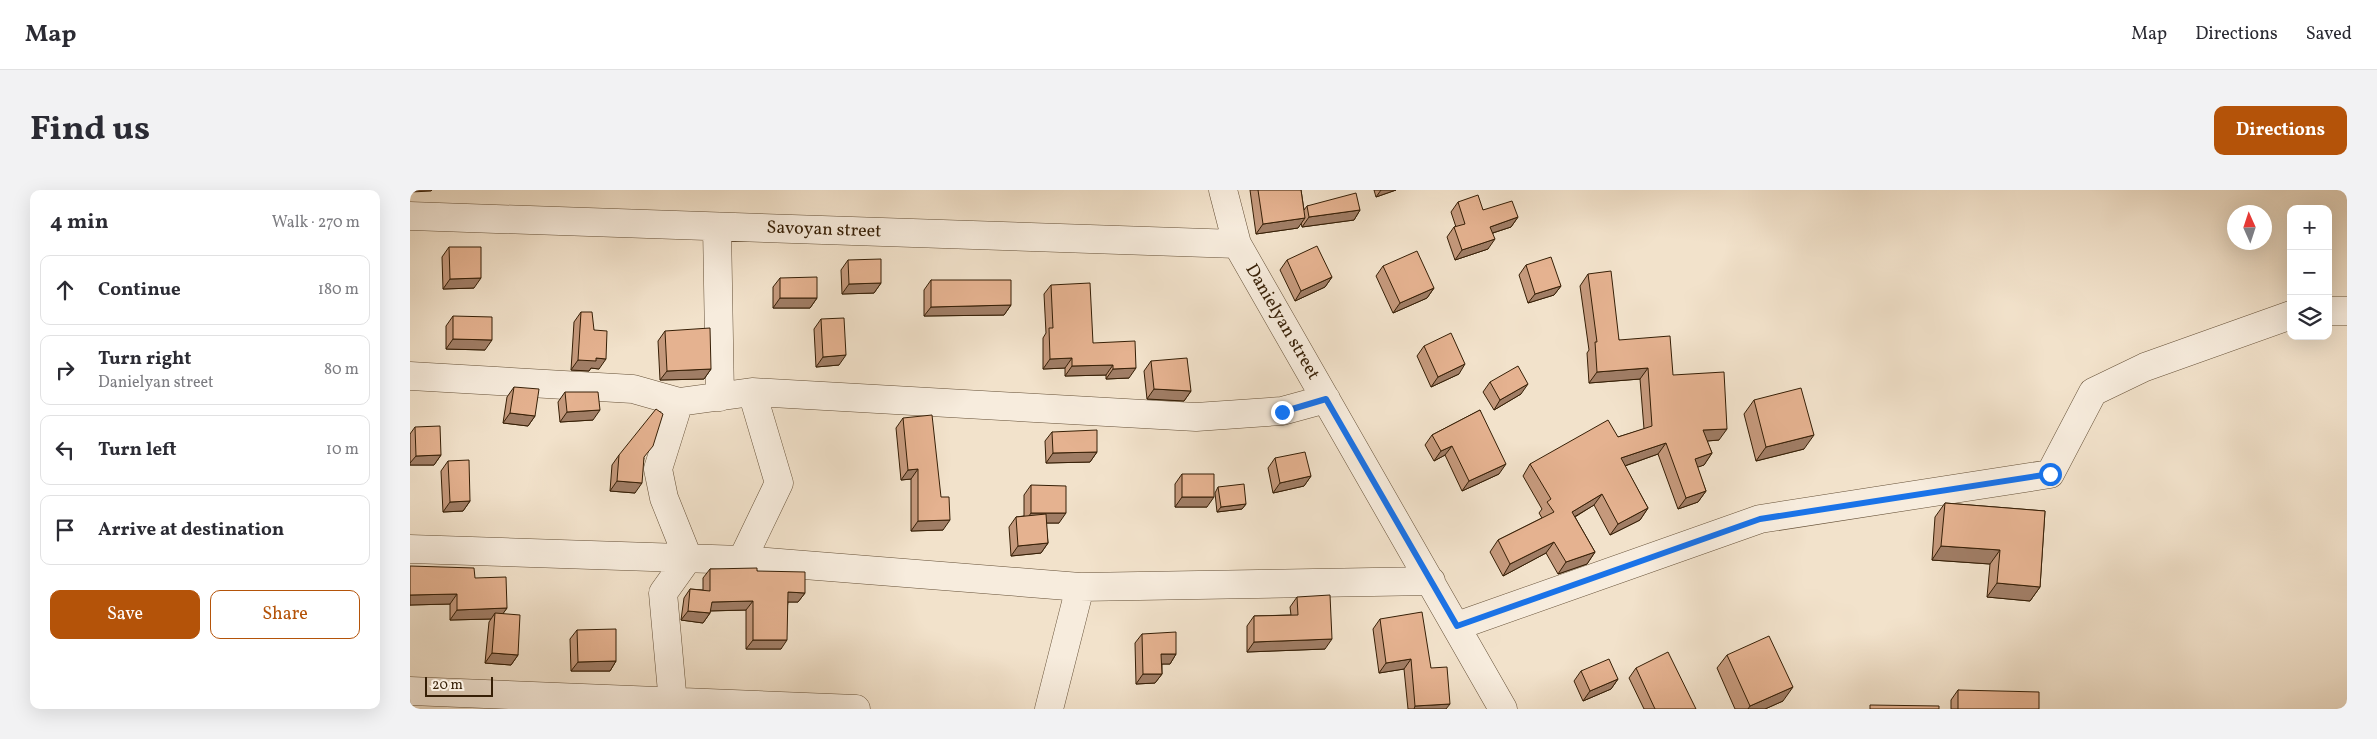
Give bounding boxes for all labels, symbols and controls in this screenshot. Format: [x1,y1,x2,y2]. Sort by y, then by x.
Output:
text: Map [25,18,76,52]
text: Map [2131,22,2167,47]
text: Directions [2195,22,2278,47]
text: Saved [2306,22,2352,47]
text: Find us [30,106,150,154]
button: Directions [2214,106,2347,155]
north arrow [2227,205,2272,250]
map controls [2287,205,2332,340]
button: + [2287,205,2332,250]
text: 4 min [50,208,109,237]
text: Walk · 270 m [272,212,360,234]
street label: Savoyan street [766,215,882,245]
button: − [2287,250,2332,295]
street label: Danielyan street [1239,259,1325,385]
icon: ahead [51,276,79,304]
text: Continue [98,277,181,303]
text: 180 m [318,279,359,301]
button: layers [2287,295,2332,340]
text: Turn right [98,346,191,372]
icon: right [51,356,79,384]
text: 80 m [324,359,359,381]
text: Danielyan street [98,372,214,394]
route end [1271,401,1294,424]
icon: left [51,436,79,464]
text: Turn left [98,437,177,463]
text: 10 m [326,439,359,461]
route start [2039,463,2062,486]
icon: arrive [51,516,79,544]
text: Arrive at destination [98,517,284,543]
button: Save [50,590,200,639]
button: Share [210,590,360,639]
scale bar [425,674,492,697]
text: 20 m [432,676,463,695]

